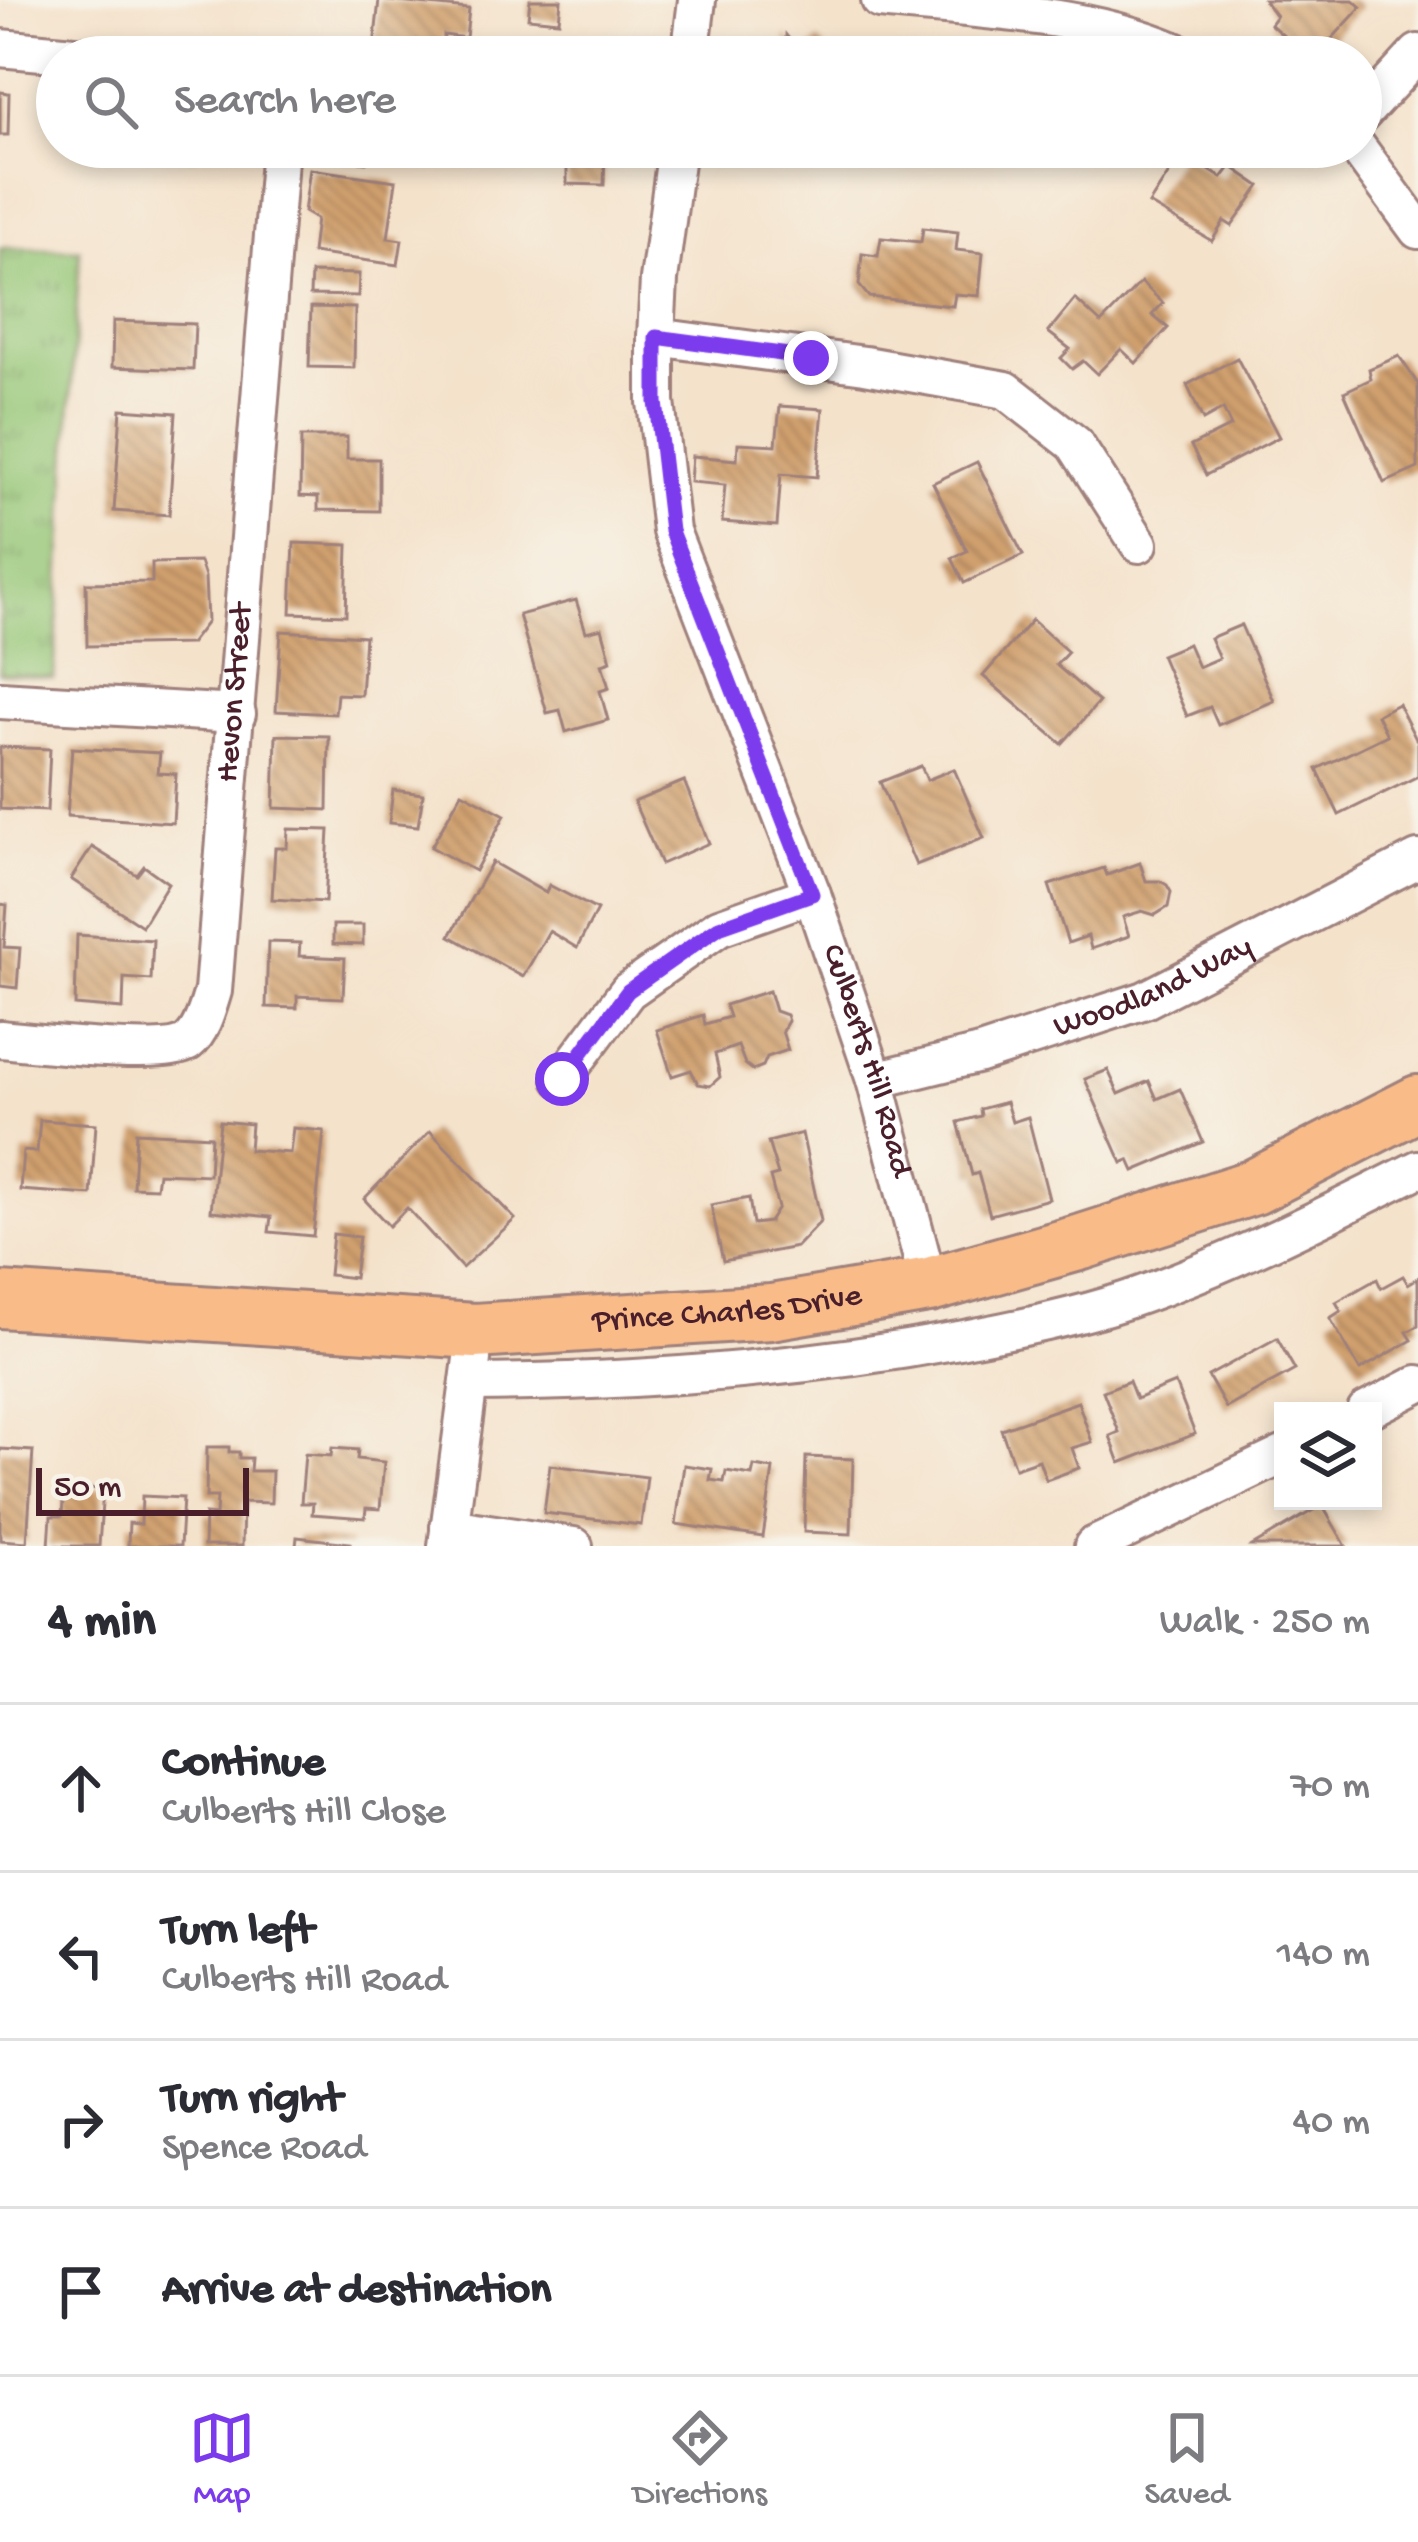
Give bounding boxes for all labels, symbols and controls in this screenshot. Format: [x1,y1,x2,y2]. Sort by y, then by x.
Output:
search box [36,36,1382,168]
icon: search [78,69,144,135]
text: Search here [174,76,396,129]
route end [784,331,838,385]
street label: Hevon Street [211,600,263,784]
street label: Woodland Way [1050,929,1259,1047]
street label: Culberts Hill Road [812,940,919,1184]
route start [535,1052,589,1106]
street label: Prince Charles Drive [590,1278,866,1342]
map controls [1274,1402,1382,1510]
button: layers [1274,1402,1382,1510]
scale bar [36,1462,249,1515]
text: 50 m [54,1470,121,1508]
text: 4 min [48,1594,156,1654]
text: Walk · 250 m [1160,1601,1370,1647]
text: Continue [162,1738,325,1791]
icon: ahead [48,1755,114,1821]
text: 70 m [1291,1765,1370,1811]
text: Culberts Hill Close [162,1791,446,1837]
text: Turn left [162,1906,314,1959]
icon: left [48,1923,114,1989]
text: 140 m [1277,1933,1370,1979]
text: Culberts Hill Road [162,1959,446,2005]
text: Turn right [162,2074,342,2127]
icon: right [48,2091,114,2157]
text: 40 m [1292,2101,1370,2147]
text: Spence Road [162,2127,366,2173]
icon: arrive [48,2259,114,2325]
text: Arrive at destination [162,2265,551,2318]
tab: Map [189,2405,255,2515]
tab: Directions [633,2405,767,2515]
tab: Saved [1145,2405,1229,2515]

